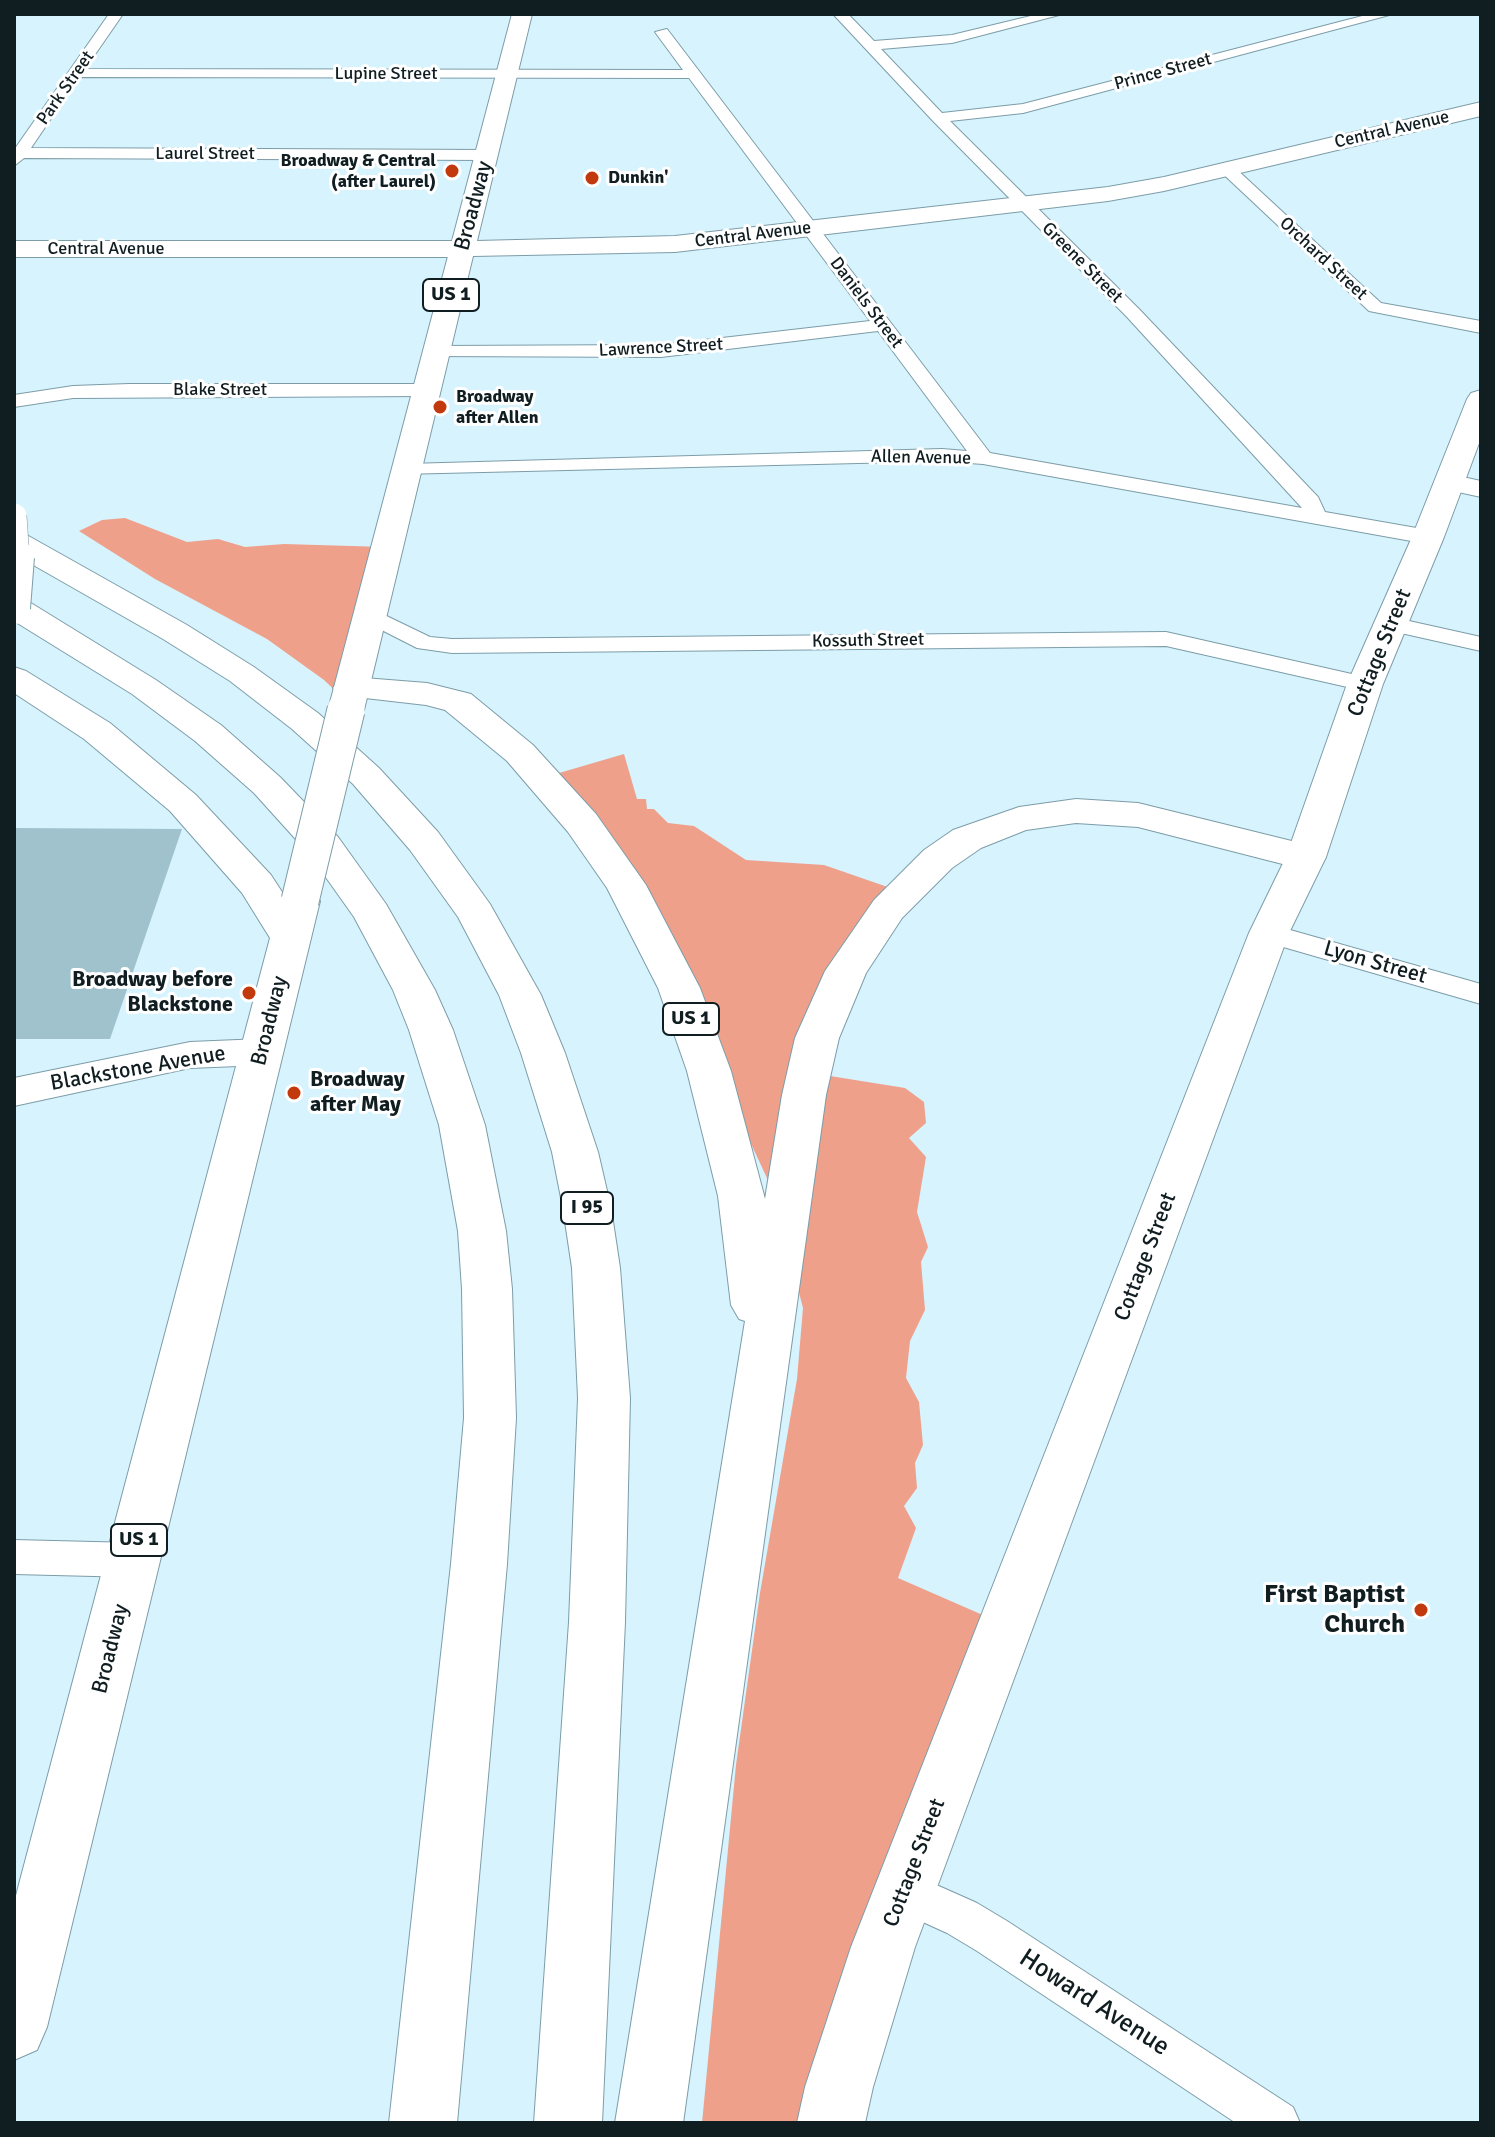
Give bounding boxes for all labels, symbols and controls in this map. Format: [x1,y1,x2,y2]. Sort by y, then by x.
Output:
street label: Park Street [33,47,99,129]
street label: Prince Street [1112,49,1214,95]
street label: Lupine Street [335,63,437,85]
street label: Central Avenue [1333,106,1451,154]
street label: Laurel Street [155,143,255,165]
place label: Broadway & Central (after Laurel) [280,150,436,192]
street label: Broadway [449,158,499,254]
marker: Broadway & Central (after Laurel) [443,162,461,180]
place label: Dunkin' [608,167,668,189]
marker: Dunkin' [583,169,601,187]
street label: Orchard Street [1275,213,1371,305]
street label: Central Avenue [694,217,812,253]
street label: Greene Street [1037,218,1127,308]
street label: Central Avenue [47,238,165,260]
street label: Daniels Street [825,253,907,353]
road number: US 1 [423,279,479,311]
street label: Lawrence Street [598,334,724,362]
street label: Blake Street [173,379,267,401]
place label: Broadway after Allen [456,386,538,428]
marker: Broadway after Allen [431,398,449,416]
street label: Allen Avenue [871,446,971,470]
street label: Cottage Street [1342,585,1418,721]
street label: Kossuth Street [812,629,924,653]
street label: Lyon Street [1320,936,1430,990]
place label: Broadway before Blackstone [72,967,233,1018]
street label: Broadway [246,973,294,1069]
marker: Broadway before Blackstone [240,984,258,1002]
road number: US 1 [663,1003,719,1035]
street label: Blackstone Avenue [48,1041,228,1097]
place label: Broadway after May [310,1067,405,1118]
marker: Broadway after May [285,1084,303,1102]
street label: Cottage Street [1109,1189,1183,1325]
road number: I 95 [561,1192,613,1224]
road number: US 1 [111,1524,167,1556]
place label: First Baptist Church [1264,1579,1405,1640]
street label: Broadway [87,1601,135,1697]
marker: First Baptist Church [1412,1601,1430,1619]
street label: Cottage Street [878,1795,952,1931]
street label: Howard Avenue [1013,1943,1175,2063]

